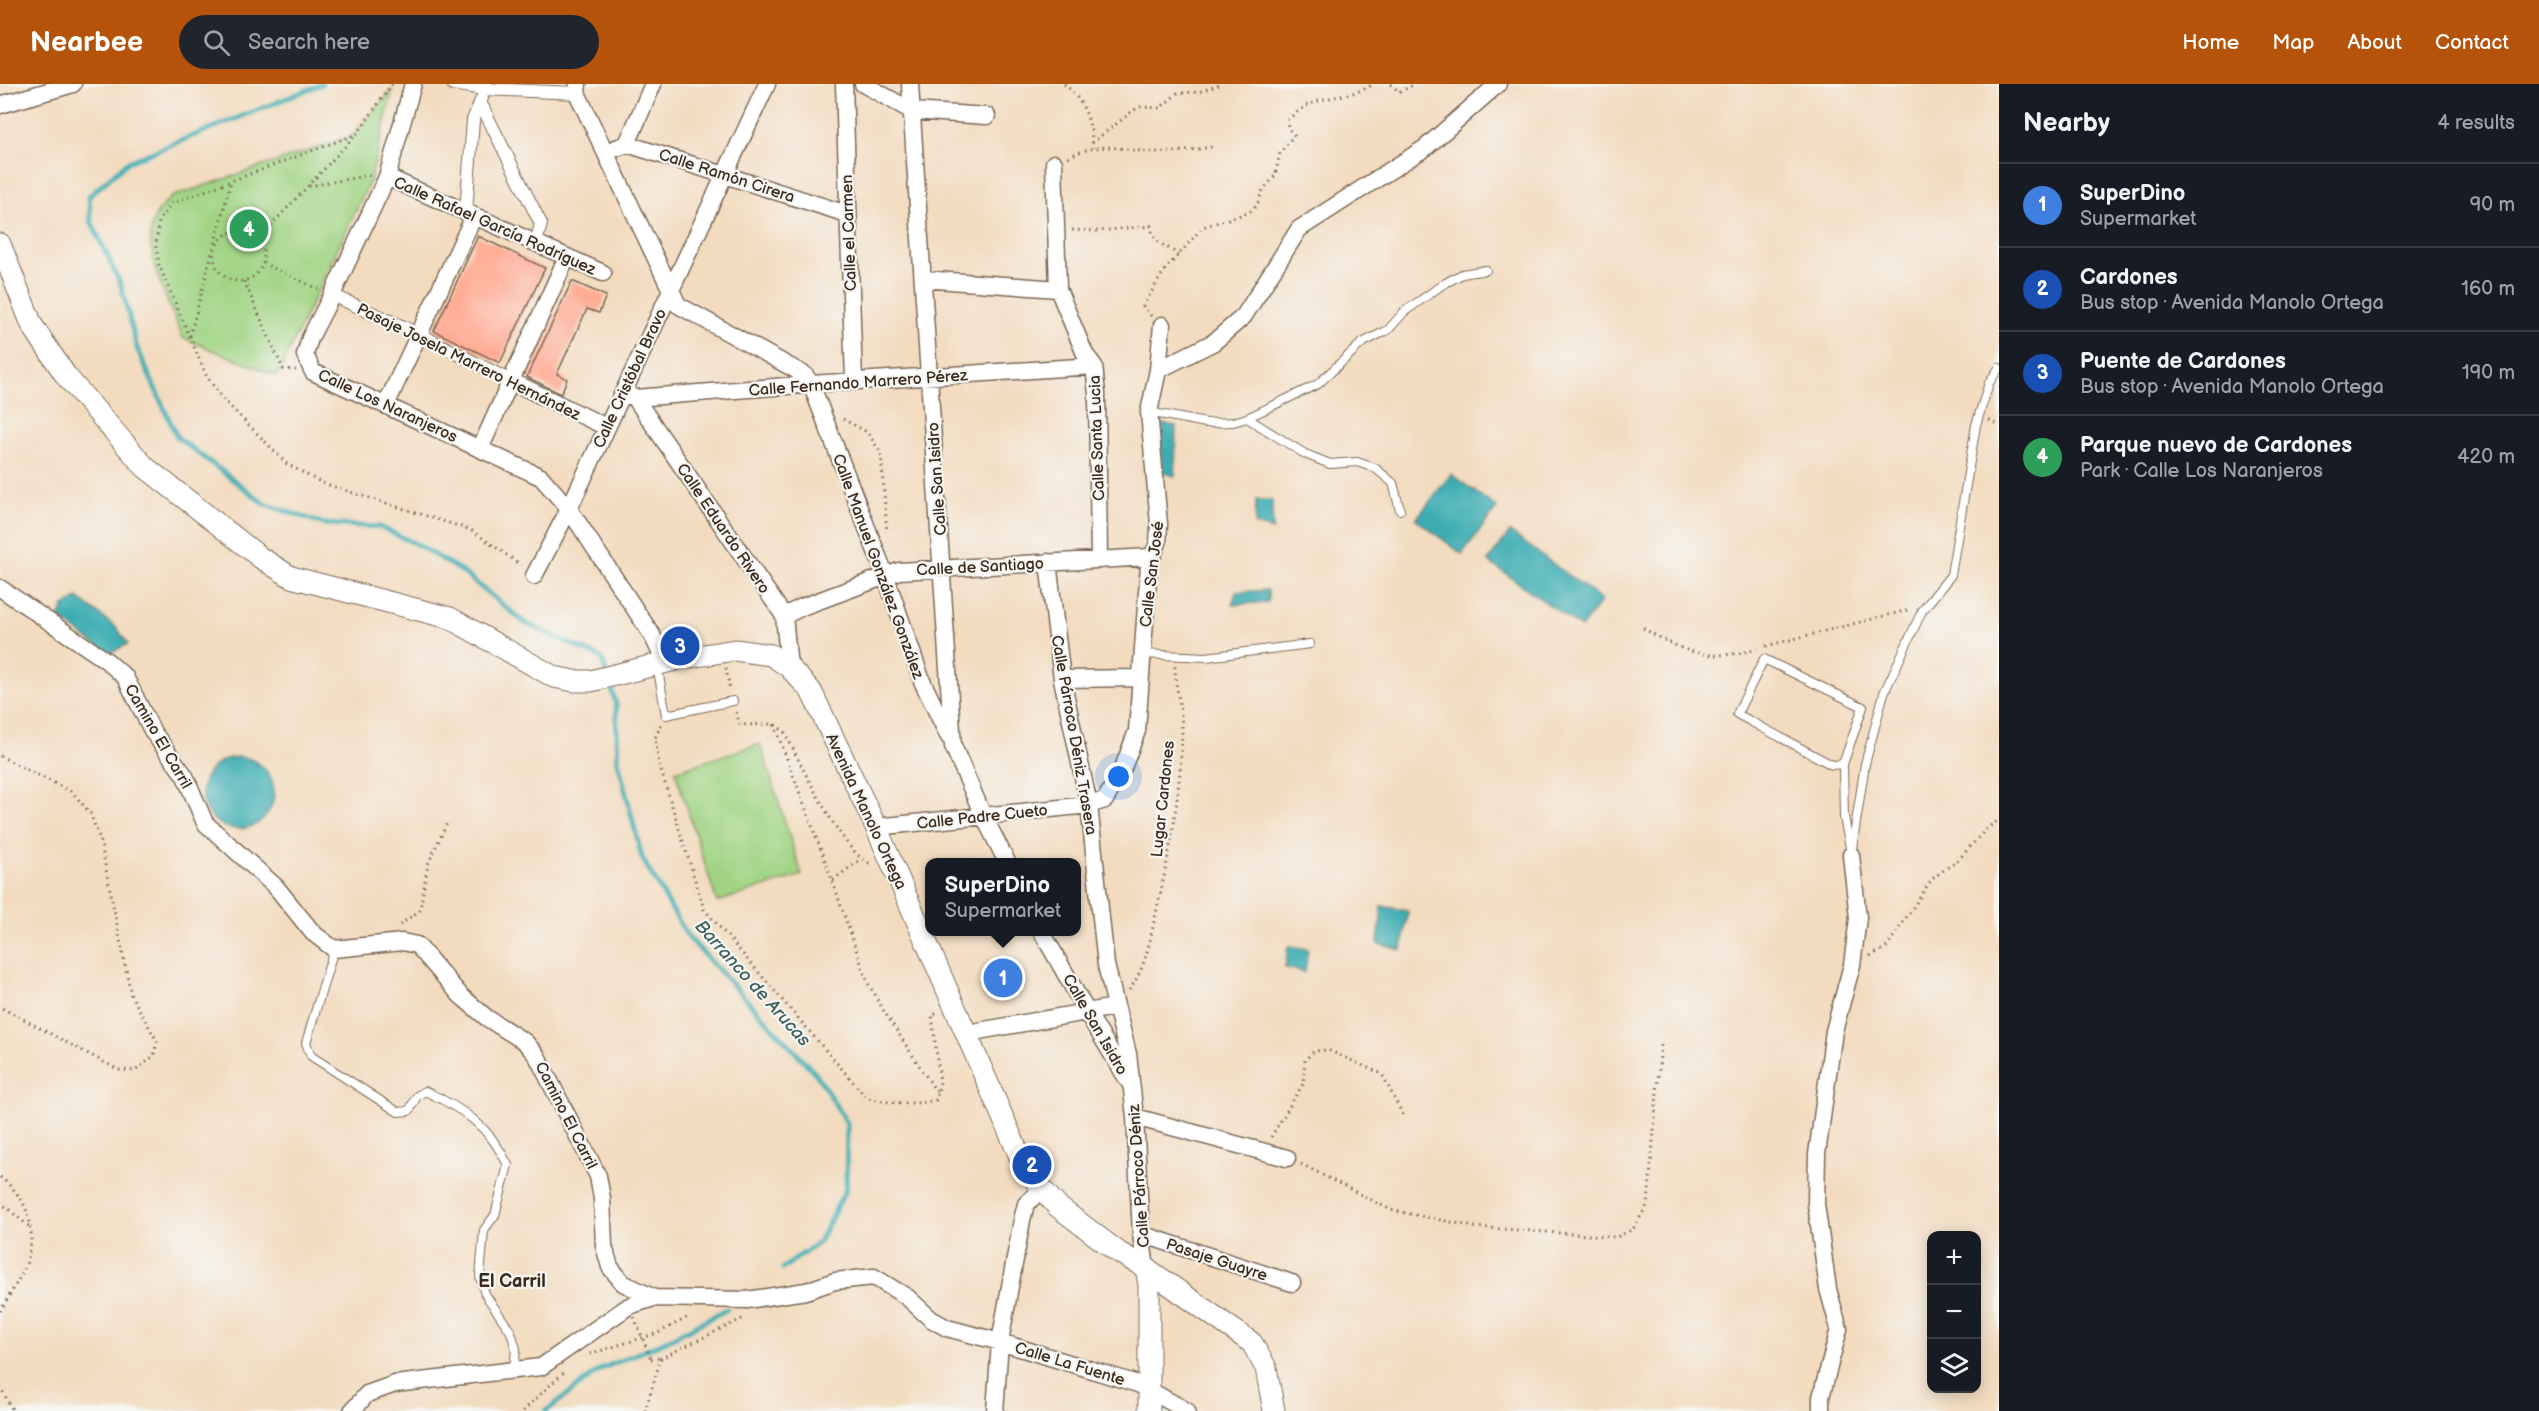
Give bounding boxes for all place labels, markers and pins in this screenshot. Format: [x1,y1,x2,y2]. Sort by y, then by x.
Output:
pin: 4 [230,206,268,252]
pin: 3 [660,624,700,668]
pin: 1 [984,956,1022,1000]
pin: 2 [1012,1142,1052,1188]

